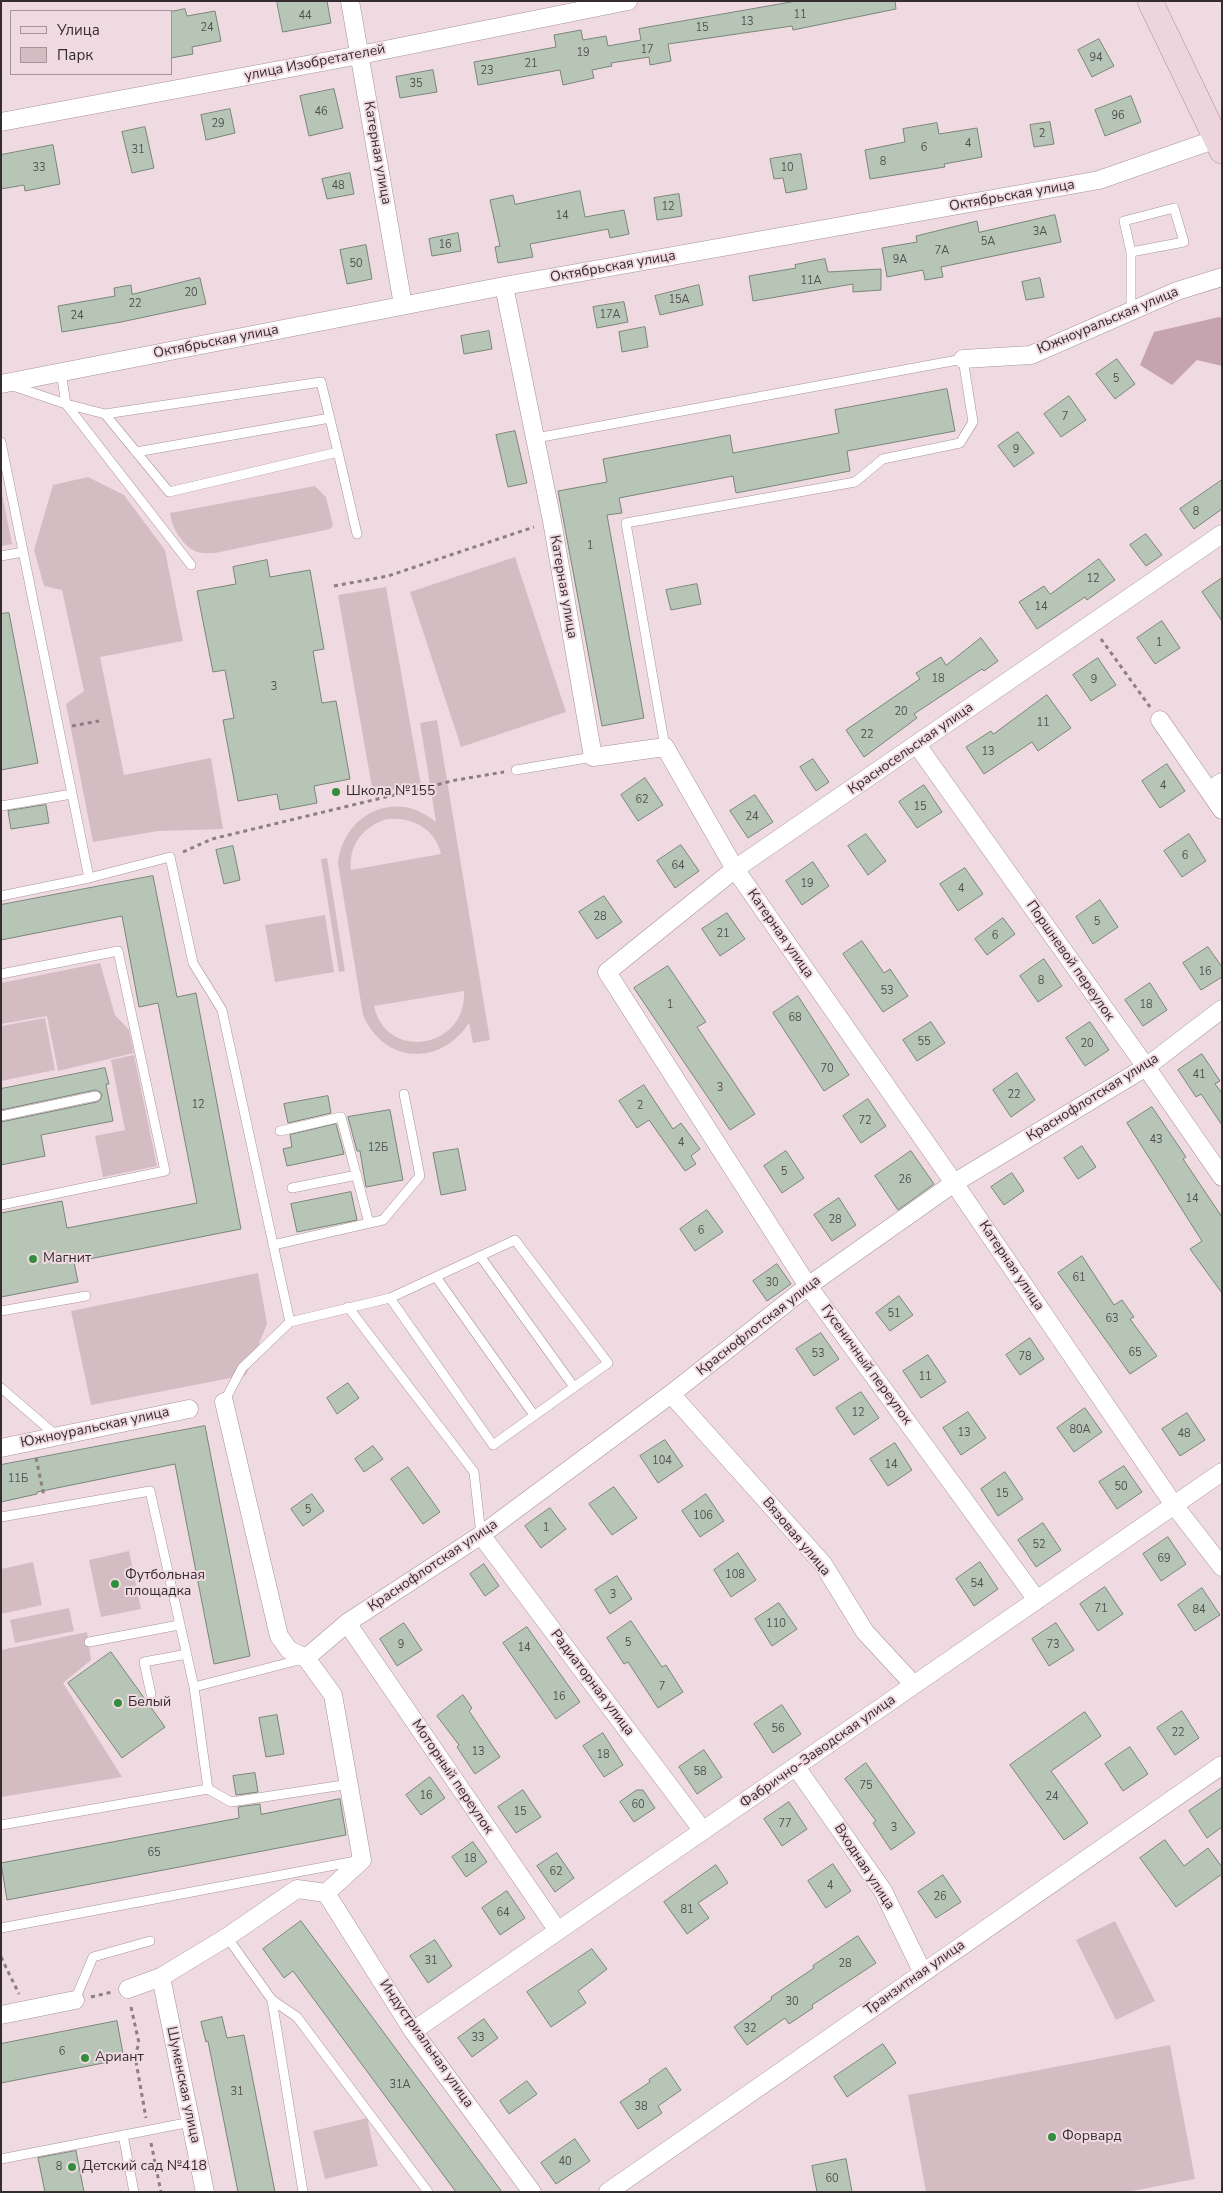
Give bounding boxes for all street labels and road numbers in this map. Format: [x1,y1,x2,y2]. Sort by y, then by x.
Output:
street label: улица Изобретателей [243,41,387,85]
street label: Катерная улица [360,100,394,206]
street label: Октябрьская улица [948,177,1076,215]
street label: Октябрьская улица [549,248,677,286]
street label: Южноуральская улица [1035,284,1181,358]
street label: Октябрьская улица [152,322,280,362]
street label: Катерная улица [546,534,580,640]
street label: Красносельская улица [845,699,977,799]
street label: Катерная улица [743,886,817,982]
street label: Поршневой переулок [1022,898,1118,1024]
street label: Краснофлотская улица [1024,1050,1162,1146]
street label: Катерная улица [975,1218,1047,1314]
street label: Краснофлотская улица [694,1272,824,1380]
street label: Гусеничный переулок [817,1302,915,1428]
street label: Южноуральская улица [19,1404,171,1452]
street label: Вязовая улица [758,1494,834,1580]
street label: Краснофлотская улица [365,1516,501,1616]
street label: Радиаторная улица [547,1627,637,1739]
street label: Фабрично-Заводская улица [737,1692,899,1812]
street label: Моторный переулок [407,1717,497,1837]
street label: Входная улица [830,1821,898,1913]
street label: Транзитная улица [862,1937,968,2019]
street label: Индустриальная улица [375,1977,477,2111]
street label: Шуменская улица [162,2025,204,2145]

